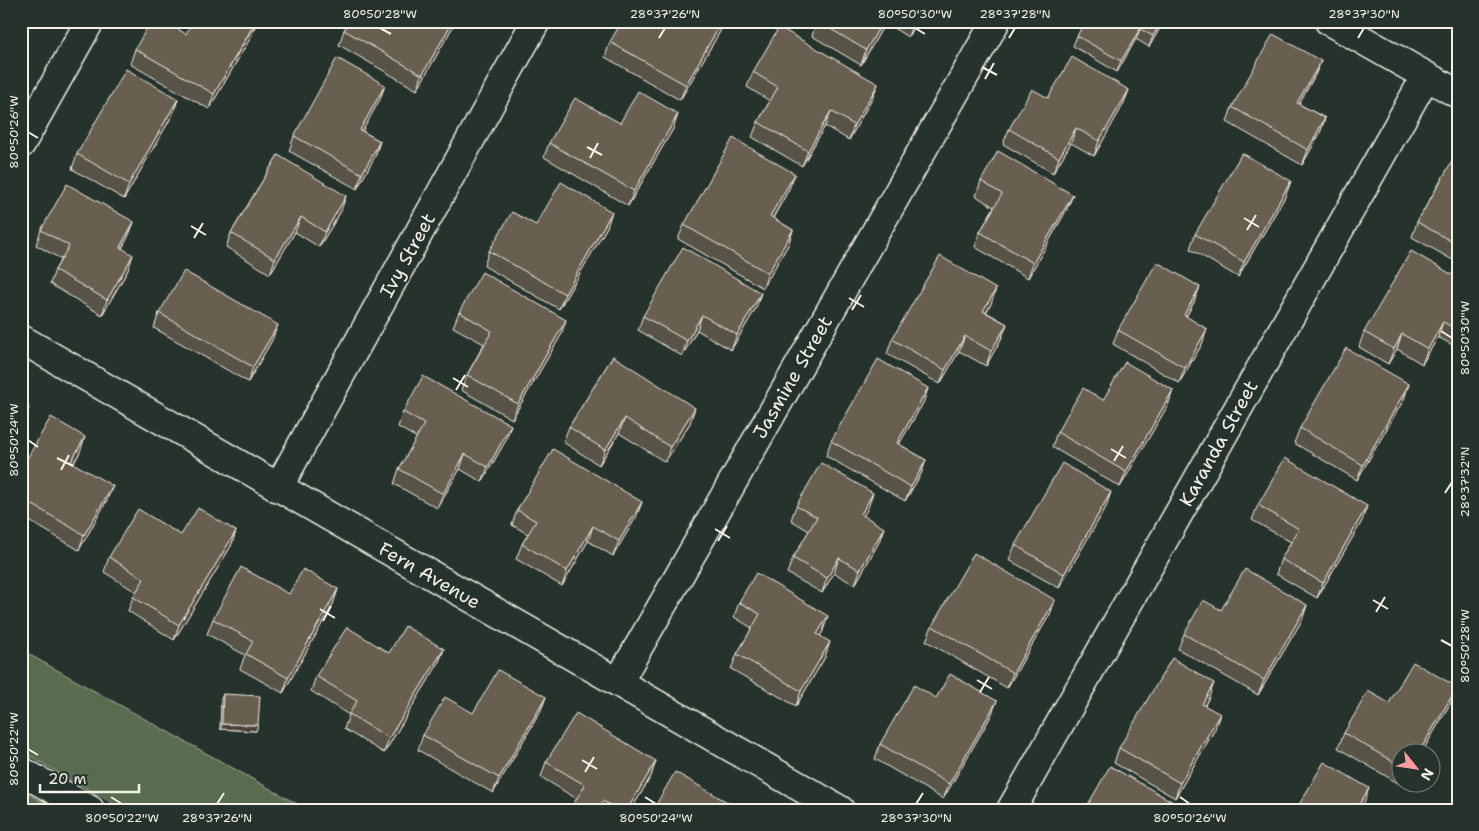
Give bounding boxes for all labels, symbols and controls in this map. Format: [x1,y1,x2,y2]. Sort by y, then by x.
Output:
text: 80°50'28"W [343,6,417,22]
text: 28°37'26"N [630,6,700,22]
text: 80°50'30"W [878,6,952,22]
text: 28°37'28"N [979,6,1051,22]
text: 28°37'30"N [1328,6,1400,22]
text: 80°50'26"W [6,95,22,169]
street label: Ivy Street [374,209,441,302]
text: 80°50'30"W [1457,301,1473,375]
street label: Jasmine Street [747,311,838,443]
street label: Karanda Street [1173,376,1263,511]
text: 80°50'24"W [6,403,22,477]
text: 28°37'32"N [1457,447,1473,517]
street label: Fern Avenue [374,536,485,615]
text: 80°50'28"W [1457,609,1473,683]
text: 80°50'22"W [6,712,22,786]
north arrow [1392,744,1442,794]
scale bar [40,761,139,793]
text: N [1417,765,1438,784]
text: 20 m [48,769,87,789]
text: 80°50'22"W [85,810,159,826]
text: 28°37'26"N [182,810,252,826]
text: 80°50'24"W [619,810,693,826]
text: 28°37'30"N [880,810,952,826]
text: 80°50'26"W [1153,810,1227,826]

